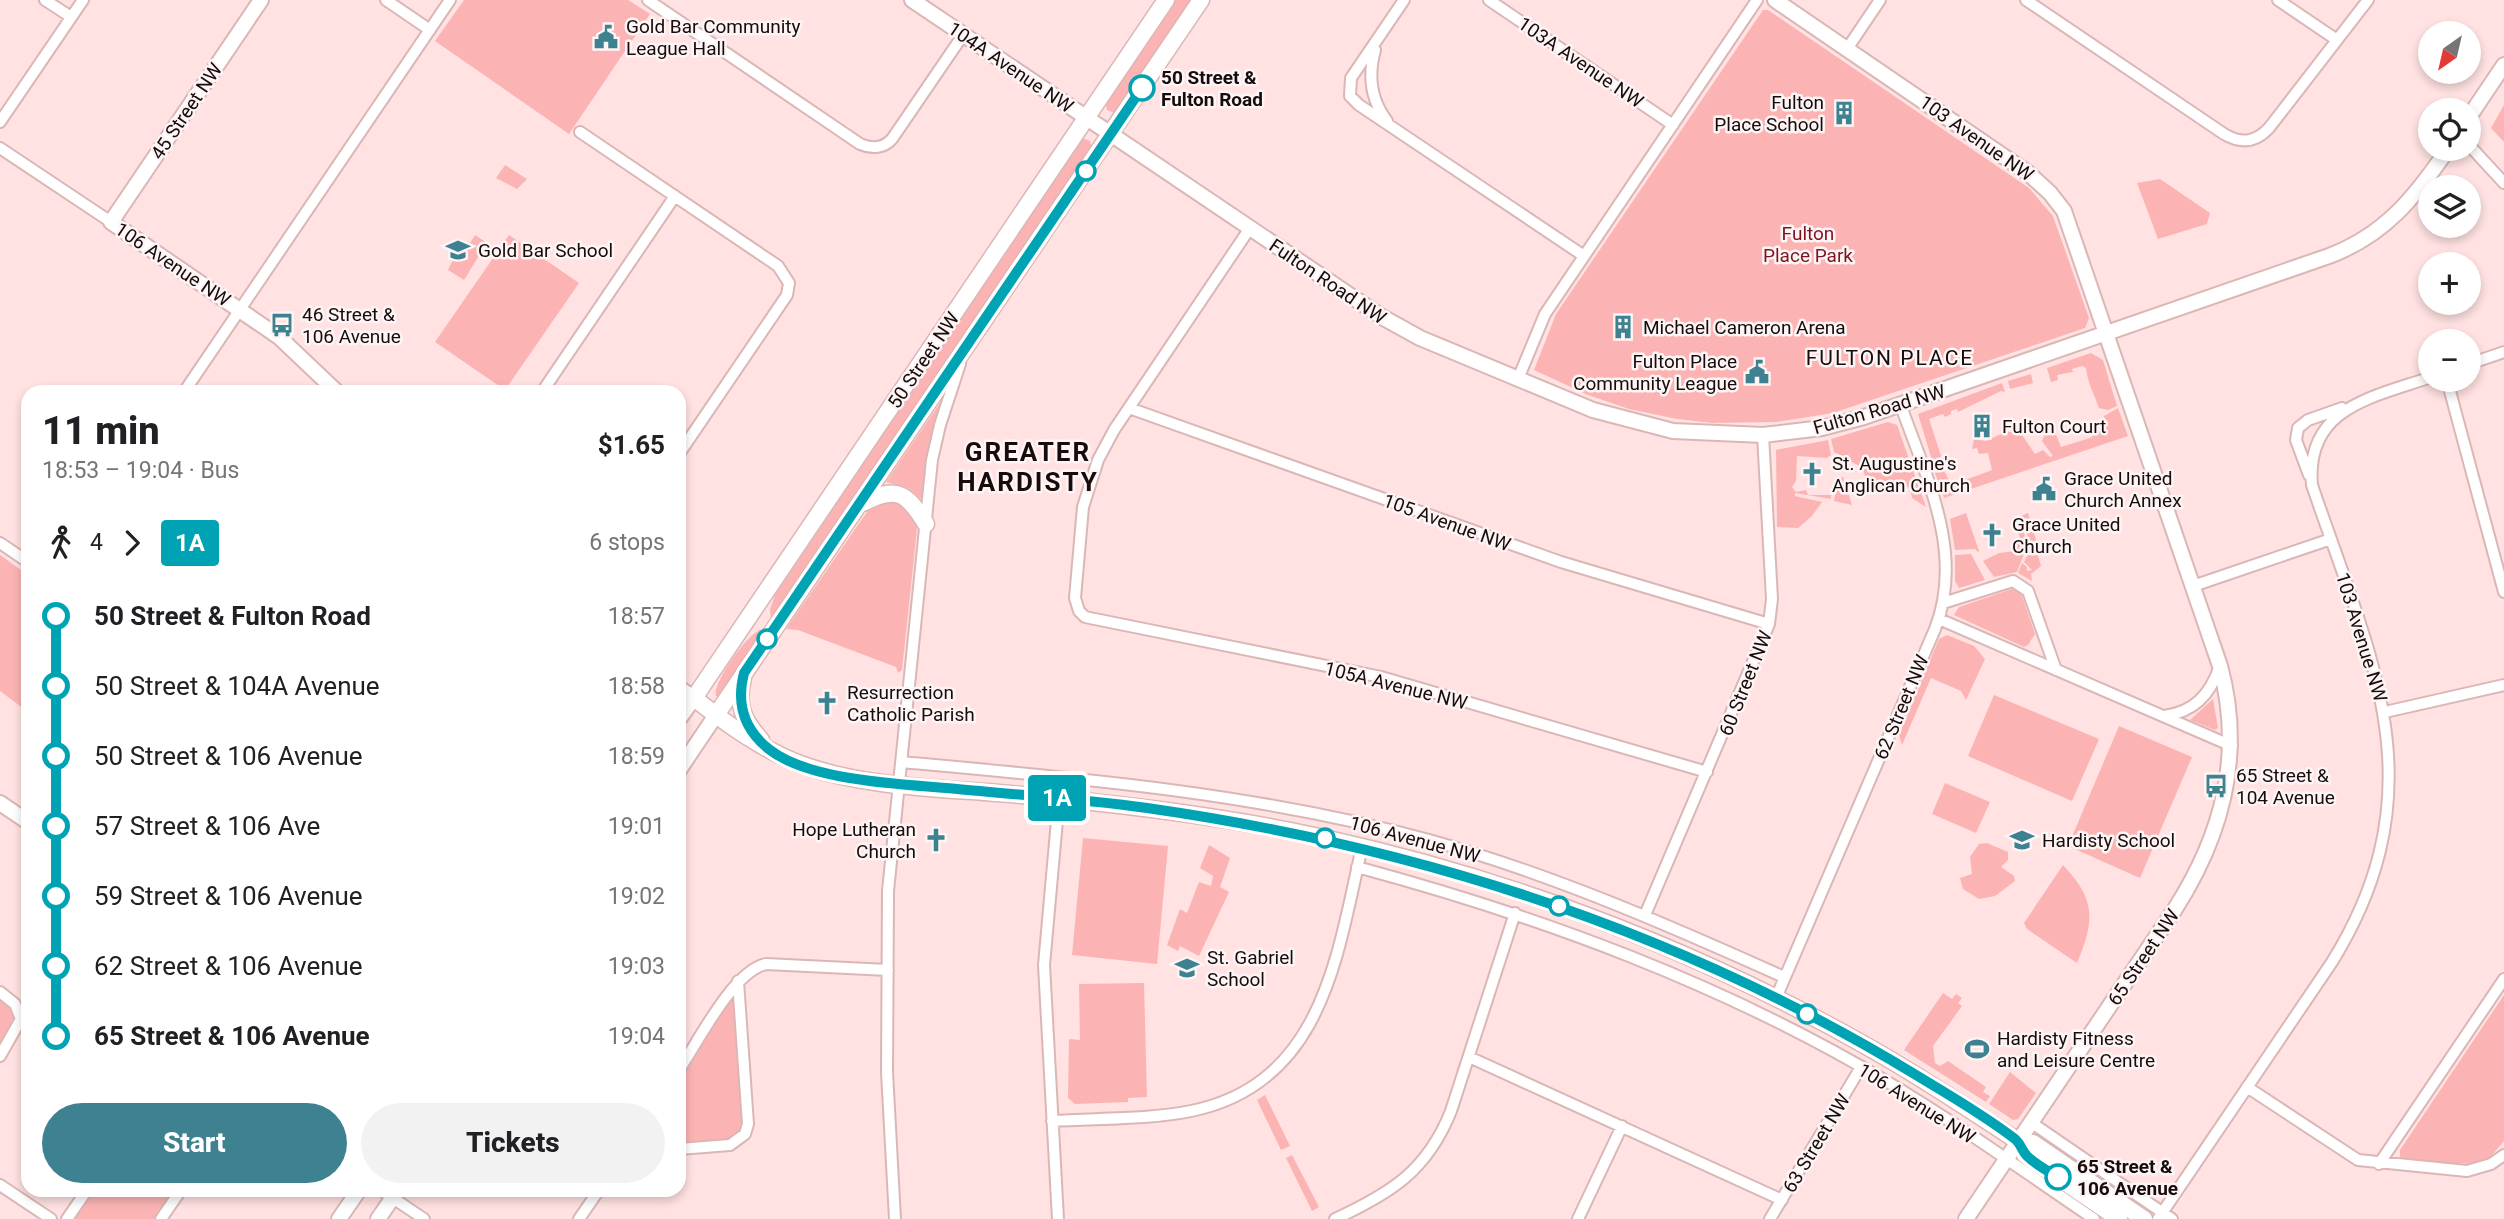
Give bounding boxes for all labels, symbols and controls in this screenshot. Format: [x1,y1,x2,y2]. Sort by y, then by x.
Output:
street label: 103A Avenue NW [1514,12,1648,113]
place label: Gold Bar Community League Hall [626,15,800,60]
street label: 104A Avenue NW [944,17,1078,118]
north arrow [2418,21,2482,84]
map controls [2418,21,2481,392]
public building icon: Gold Bar Community League Hall [592,23,620,51]
street label: 45 Street NW [146,59,227,164]
place label: 50 Street & Fulton Road [1161,66,1263,111]
marker: 50 Street & Fulton Road [1129,75,1155,101]
place label: Fulton Place School [1714,91,1824,136]
street label: 103 Avenue NW [1915,91,2038,186]
button: locate [2418,98,2481,161]
building icon: Fulton Place School [1830,99,1858,127]
unlabelled marker [1076,161,1096,181]
button: layers [2418,175,2481,238]
street label: 106 Avenue NW [111,217,235,311]
park label: Fulton Place Park [1763,222,1853,267]
street label: Fulton Road NW [1265,234,1391,329]
school or university icon: Gold Bar School [444,236,472,264]
place label: Gold Bar School [478,239,613,262]
button: + [2418,252,2481,315]
place label: 46 Street & 106 Avenue [302,303,401,348]
street label: 50 Street NW [883,308,964,413]
bus stop icon: 46 Street & 106 Avenue [268,311,296,339]
building icon: Michael Cameron Arena [1609,313,1637,341]
place label: Michael Cameron Arena [1643,316,1846,339]
button: − [2418,329,2481,392]
district label: FULTON PLACE [1806,346,1974,370]
place label: Fulton Place Community League [1573,350,1737,395]
public building icon: Fulton Place Community League [1743,358,1771,386]
street label: Fulton Road NW [1811,380,1948,439]
text: 11 min [42,409,160,453]
building icon: Fulton Court [1968,412,1996,440]
place label: Fulton Court [2002,415,2106,438]
text: $1.65 [598,430,665,460]
district label: GREATER HARDISTY [957,437,1099,497]
place label: St. Augustine's Anglican Church [1832,452,1970,497]
text: 18:53 – 19:04 · Bus [42,457,239,484]
church icon: St. Augustine's Anglican Church [1798,460,1826,488]
place label: Grace United Church Annex [2064,467,2182,512]
public building icon: Grace United Church Annex [2030,475,2058,503]
street label: 105 Avenue NW [1380,489,1514,556]
place label: Grace United Church [2012,513,2121,558]
church icon: Grace United Church [1978,521,2006,549]
icon: walk [42,524,80,562]
icon: forward [113,524,151,562]
text: 4 [90,529,103,556]
text: 1A [175,529,205,557]
text: 6 stops [589,529,665,556]
street label: 103 Avenue NW [2331,570,2392,705]
text: 50 Street & Fulton Road [94,601,371,631]
text: 18:57 [608,603,665,630]
street label: 60 Street NW [1714,627,1777,739]
unlabelled marker [757,629,777,649]
street label: 62 Street NW [1869,651,1934,763]
street label: 105A Avenue NW [1322,657,1470,714]
text: 50 Street & 104A Avenue [94,671,380,701]
text: 18:58 [608,673,665,700]
place label: Resurrection Catholic Parish [847,681,975,726]
church icon: Resurrection Catholic Parish [813,689,841,717]
text: 50 Street & 106 Avenue [94,741,363,771]
text: 18:59 [608,743,665,770]
place label: 65 Street & 104 Avenue [2236,764,2335,809]
bus stop icon: 65 Street & 104 Avenue [2202,772,2230,800]
line badge: 1A [1026,775,1088,821]
text: 1A [1042,784,1072,812]
text: 57 Street & 106 Ave [94,811,320,841]
street label: 106 Avenue NW [1347,811,1483,868]
text: 19:01 [608,813,665,840]
place label: Hope Lutheran Church [792,818,916,863]
church icon: Hope Lutheran Church [922,826,950,854]
school or university icon: Hardisty School [2008,826,2036,854]
unlabelled marker [1315,828,1335,848]
place label: Hardisty School [2042,829,2175,852]
text: 59 Street & 106 Avenue [94,881,363,911]
text: 19:02 [608,883,665,910]
unlabelled marker [1549,896,1569,916]
street label: 65 Street NW [2103,905,2184,1010]
place label: St. Gabriel School [1207,946,1294,991]
text: 62 Street & 106 Avenue [94,951,363,981]
text: 19:03 [608,953,665,980]
school or university icon: St. Gabriel School [1173,954,1201,982]
unlabelled marker [1797,1004,1817,1024]
text: 65 Street & 106 Avenue [94,1021,370,1051]
text: 19:04 [608,1023,665,1050]
place label: Hardisty Fitness and Leisure Centre [1997,1027,2155,1072]
sports icon: Hardisty Fitness and Leisure Centre [1963,1035,1991,1063]
street label: 106 Avenue NW [1854,1058,1980,1149]
street label: 63 Street NW [1778,1090,1855,1197]
button: Start [42,1103,347,1183]
button: Tickets [361,1103,665,1183]
place label: 65 Street & 106 Avenue [2077,1155,2178,1200]
marker: 65 Street & 106 Avenue [2045,1164,2071,1190]

